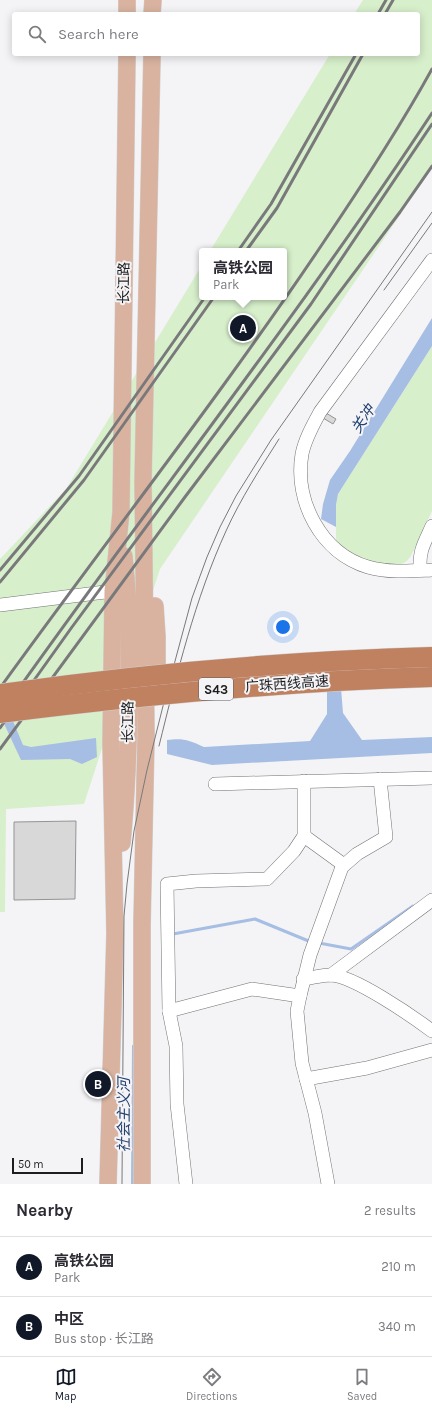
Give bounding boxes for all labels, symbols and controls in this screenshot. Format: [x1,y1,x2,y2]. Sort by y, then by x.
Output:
search box [12,12,420,56]
icon: search [26,23,48,45]
text: Search here [58,25,139,43]
popup [199,248,287,300]
text: 高铁公园 [213,259,273,277]
street label: 长江路 [115,262,133,304]
text: Park [213,277,239,292]
pin: A [230,313,256,343]
water label: 关冲 [347,400,380,436]
your location [273,617,293,637]
street label: 广珠西线高速 [245,673,329,695]
road number: S43 [199,678,233,700]
street label: 长江路 [119,701,137,743]
pin: B [85,1069,111,1099]
water label: 社会主义河 [115,1075,133,1153]
scale bar [12,1156,83,1175]
text: 50 m [18,1158,44,1171]
text: Nearby [16,1200,73,1220]
text: 2 results [364,1203,416,1218]
text: 高铁公园 [54,1252,114,1270]
text: A [25,1259,33,1274]
text: 210 m [381,1259,416,1274]
text: Park [54,1270,80,1285]
text: 中区 [54,1310,84,1328]
text: B [25,1319,33,1334]
text: 340 m [378,1319,416,1334]
text: Bus stop · 长江路 [54,1331,154,1346]
tab: Map [55,1366,77,1403]
tab: Directions [186,1366,238,1403]
tab: Saved [347,1366,377,1403]

